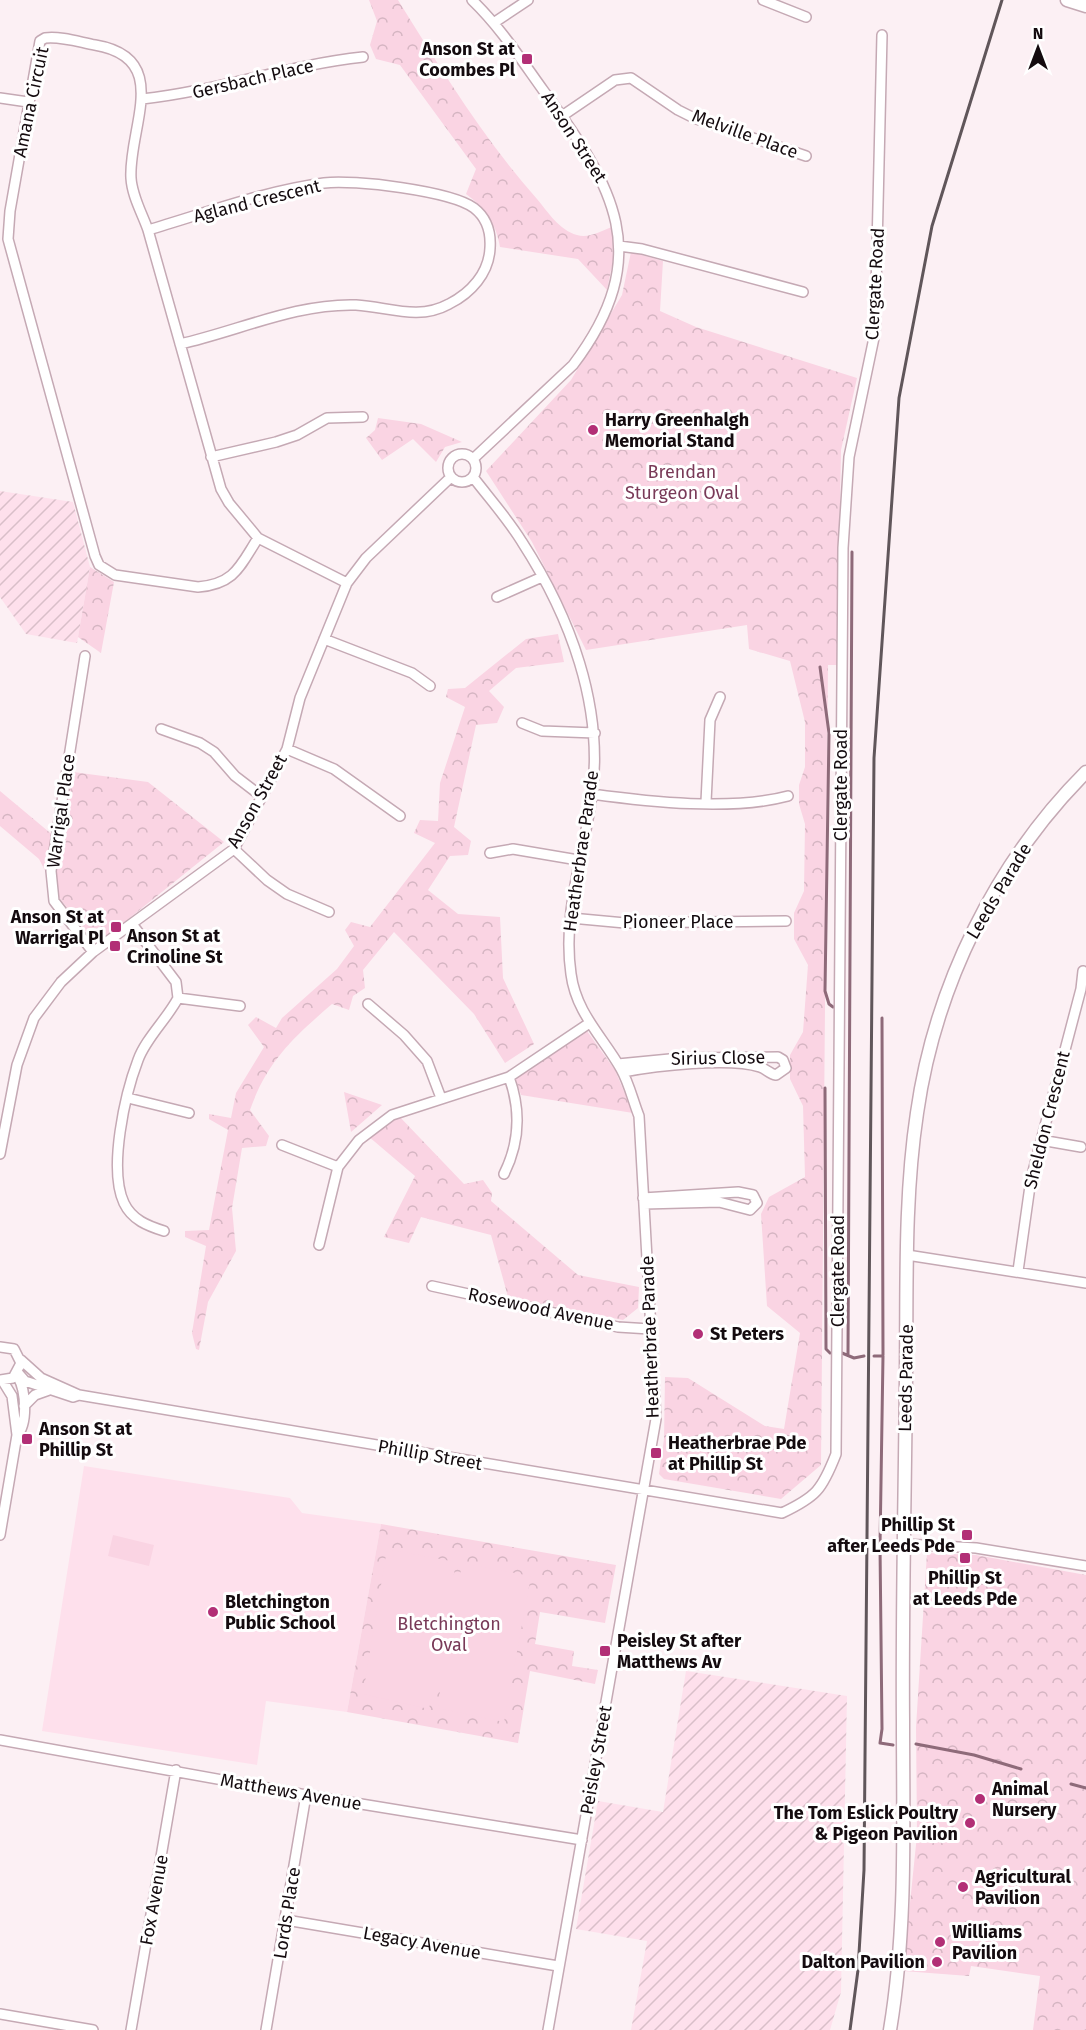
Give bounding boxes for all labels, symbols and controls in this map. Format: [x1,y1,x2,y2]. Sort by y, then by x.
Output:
north arrow [1008,18,1068,78]
text: N [1033,24,1043,43]
place label: Anson St at Coombes Pl [419,38,516,81]
street label: Amana Circuit [9,44,54,159]
marker: Anson St at Coombes Pl [520,52,534,66]
street label: Gersbach Place [190,54,316,104]
street label: Anson Street [536,87,612,187]
street label: Melville Place [689,105,801,163]
street label: Agland Crescent [191,174,323,227]
street label: Clergate Road [861,227,889,341]
place label: Harry Greenhalgh Memorial Stand [605,409,749,452]
marker: Harry Greenhalgh Memorial Stand [586,423,600,437]
park label: Brendan Sturgeon Oval [625,461,739,504]
street label: Clergate Road [830,729,852,841]
street label: Anson Street [222,750,292,852]
street label: Warrigal Place [42,752,80,870]
street label: Heatherbrae Parade [559,769,603,933]
street label: Leeds Parade [962,839,1036,943]
place label: Anson St at Warrigal Pl [10,906,105,949]
street label: Pioneer Place [622,911,734,933]
marker: Anson St at Warrigal Pl [109,920,123,934]
place label: Anson St at Crinoline St [126,925,224,968]
marker: Anson St at Crinoline St [108,939,122,953]
street label: Sirius Close [671,1046,765,1070]
street label: Sheldon Crescent [1019,1048,1075,1191]
street label: Clergate Road [827,1215,849,1327]
street label: Heatherbrae Parade [636,1255,664,1419]
street label: Rosewood Avenue [466,1283,616,1335]
place label: St Peters [710,1323,784,1345]
street label: Leeds Parade [894,1324,918,1432]
marker: St Peters [691,1327,705,1341]
place label: Anson St at Phillip St [38,1418,133,1461]
marker: Anson St at Phillip St [20,1432,34,1446]
place label: Heatherbrae Pde at Phillip St [668,1432,807,1475]
street label: Phillip Street [376,1435,484,1475]
marker: Heatherbrae Pde at Phillip St [649,1446,663,1460]
place label: Phillip St after Leeds Pde [827,1514,956,1557]
marker: Phillip St after Leeds Pde [960,1528,974,1542]
marker: Phillip St at Leeds Pde [958,1551,972,1565]
place label: Phillip St at Leeds Pde [913,1567,1017,1610]
place label: Bletchington Public School [225,1591,336,1634]
marker: Bletchington Public School [206,1605,220,1619]
park label: Bletchington Oval [397,1613,501,1656]
place label: Peisley St after Matthews Av [617,1630,742,1673]
marker: Peisley St after Matthews Av [598,1644,612,1658]
street label: Peisley Street [576,1703,617,1816]
street label: Matthews Avenue [219,1769,363,1815]
place label: Animal Nursery [991,1778,1057,1821]
marker: Animal Nursery [973,1792,987,1806]
place label: The Tom Eslick Poultry & Pigeon Pavilion [774,1802,959,1845]
marker: The Tom Eslick Poultry & Pigeon Pavilion [963,1816,977,1830]
street label: Fox Avenue [135,1853,173,1947]
street label: Lords Place [269,1866,305,1960]
place label: Agricultural Pavilion [974,1866,1071,1909]
marker: Agricultural Pavilion [956,1880,970,1894]
place label: Williams Pavilion [952,1921,1022,1964]
street label: Legacy Avenue [361,1922,483,1964]
marker: Williams Pavilion [933,1935,947,1949]
place label: Dalton Pavilion [802,1951,925,1973]
marker: Dalton Pavilion [930,1955,944,1969]

